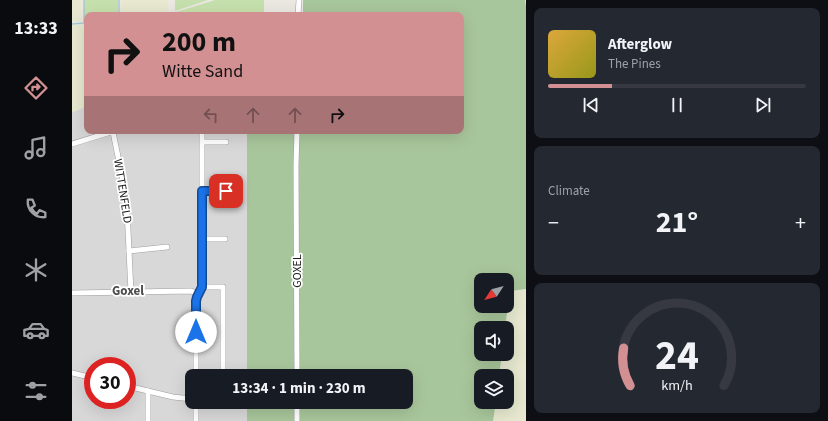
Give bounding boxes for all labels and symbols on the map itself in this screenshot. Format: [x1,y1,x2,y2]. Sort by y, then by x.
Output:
street label: WITTENFELD [109,158,136,225]
pin [209,174,243,208]
street label: GOXEL [289,254,306,288]
north arrow [474,273,514,313]
district label: Goxel [112,282,144,300]
position arrow [175,311,217,353]
speed limit sign: 30 [84,357,136,409]

